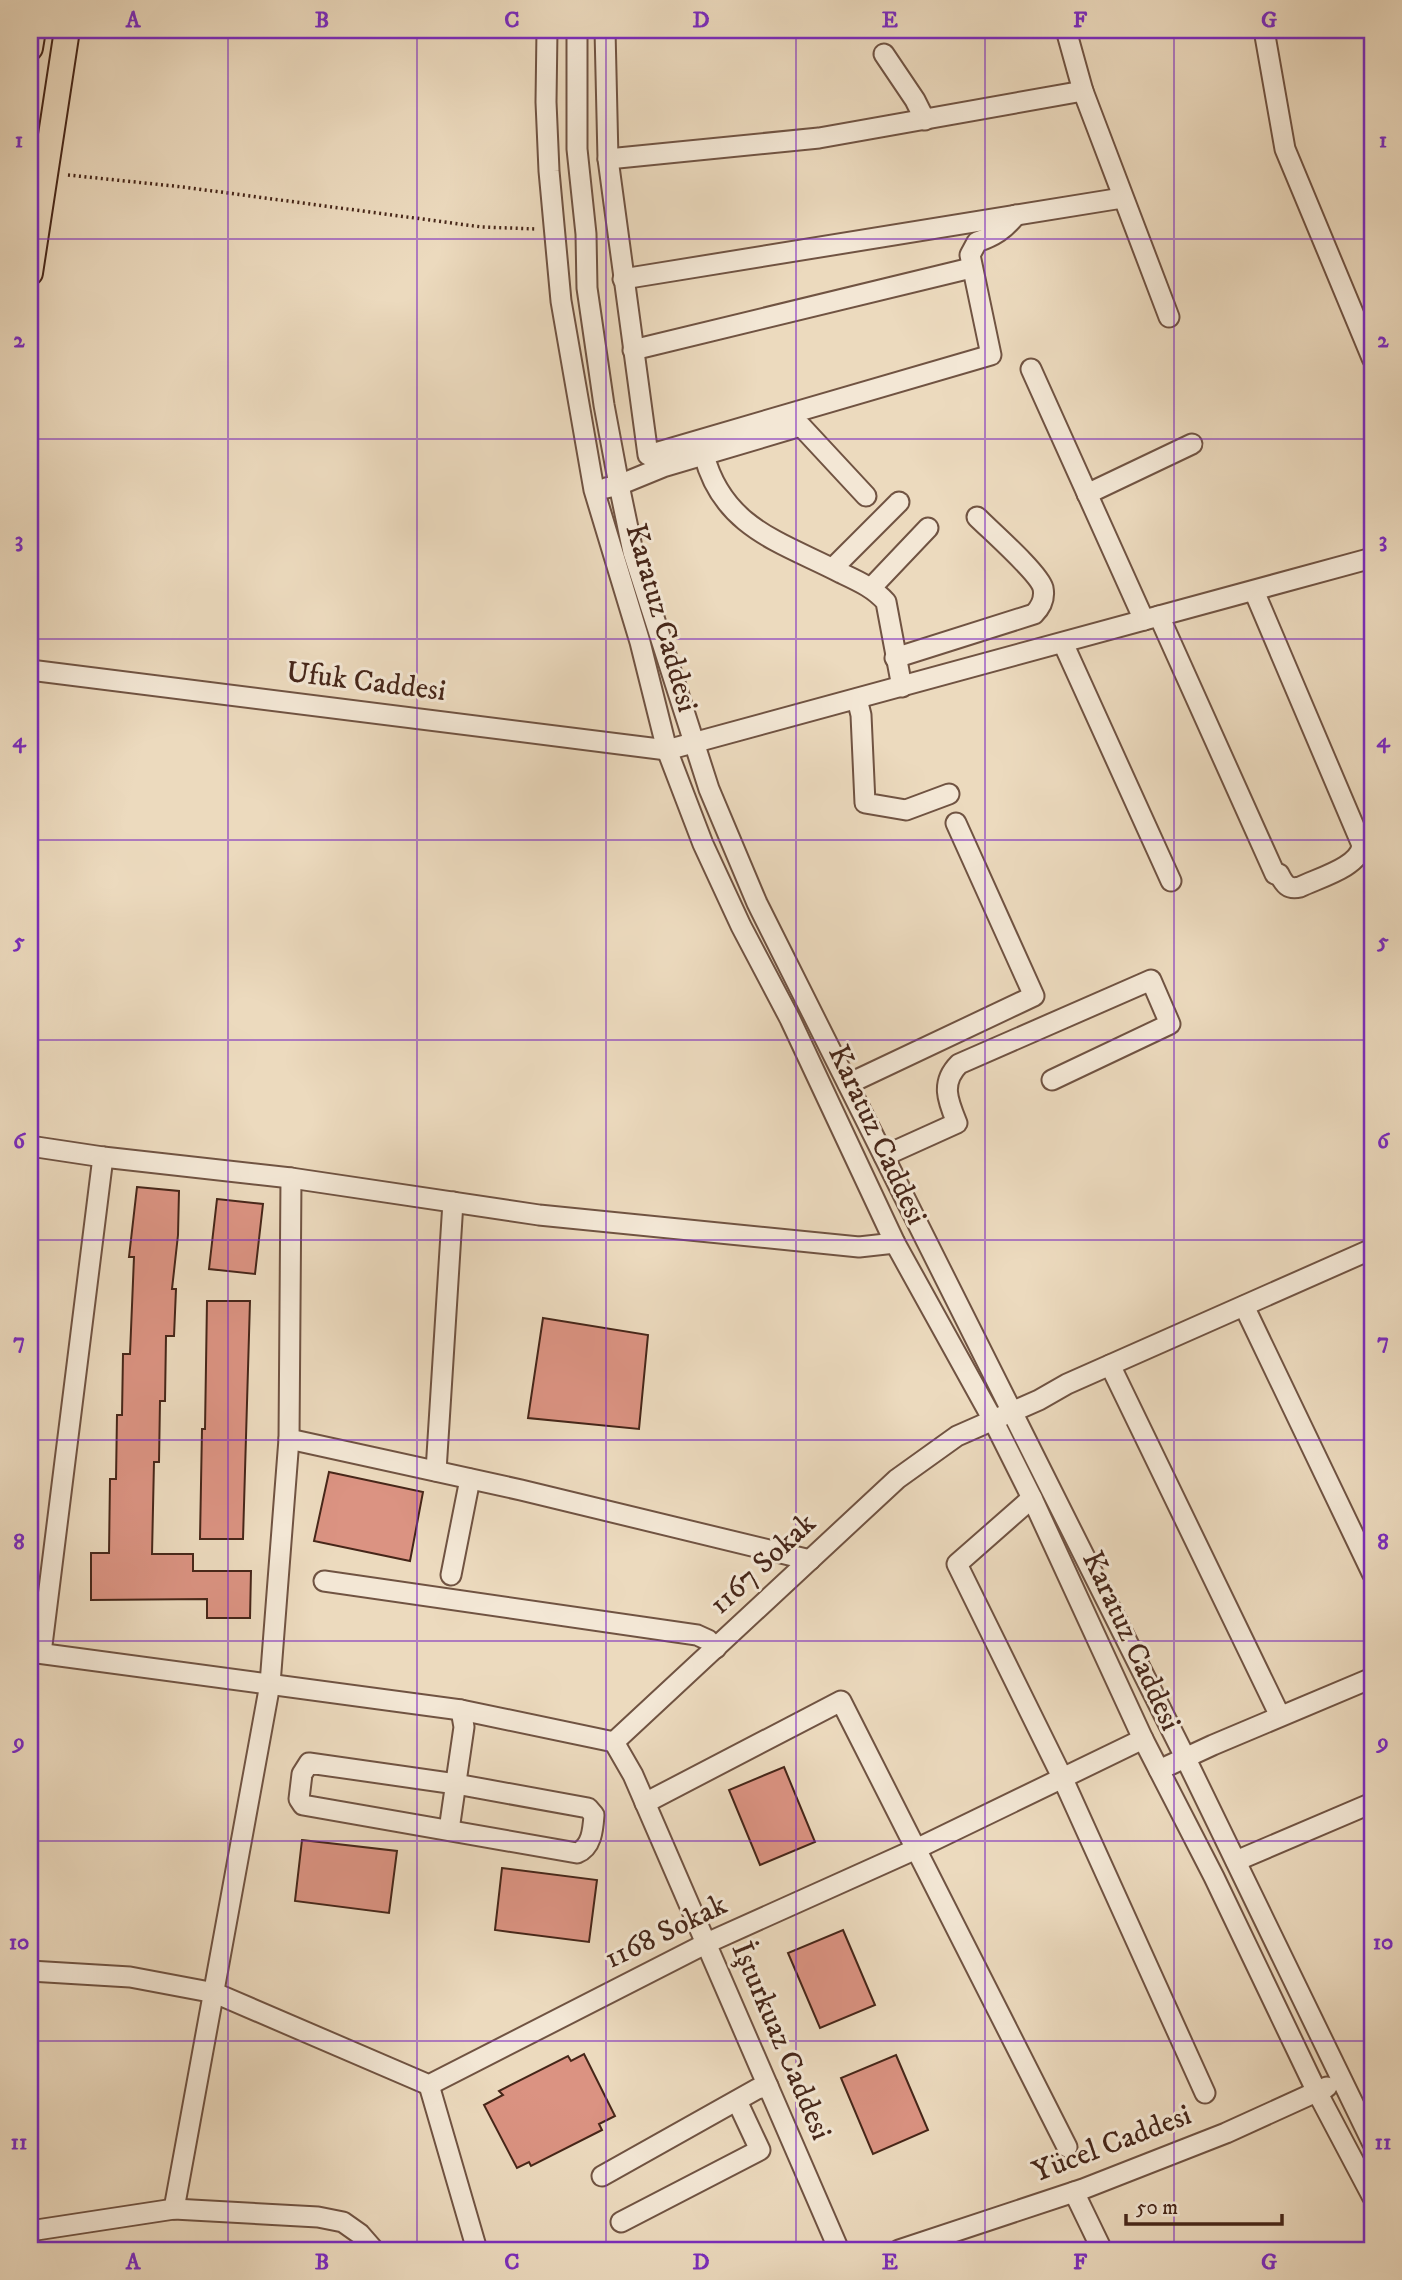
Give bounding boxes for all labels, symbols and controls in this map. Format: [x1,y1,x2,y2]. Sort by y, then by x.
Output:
text: A [125,6,142,35]
text: B [315,6,329,35]
text: C [504,6,520,35]
text: D [692,6,710,35]
text: E [882,6,898,35]
text: F [1073,6,1088,35]
text: G [1261,6,1277,35]
text: 1 [15,126,23,155]
text: 1 [1379,126,1387,155]
text: 2 [13,326,25,355]
text: 2 [1377,326,1389,355]
street label: Karatuz Caddesi [616,520,706,716]
text: 3 [15,526,23,555]
text: 3 [1379,526,1387,555]
street label: Ufuk Caddesi [284,654,448,710]
text: 4 [12,726,27,755]
text: 4 [1376,726,1391,755]
text: 5 [12,927,25,956]
text: 5 [1376,927,1389,956]
street label: Karatuz Caddesi [819,1039,935,1231]
text: 6 [13,1127,27,1156]
text: 6 [1377,1127,1391,1156]
text: 7 [13,1327,25,1356]
text: 7 [1377,1327,1389,1356]
street label: 1167 Sokak [702,1505,824,1623]
text: 8 [13,1528,25,1557]
text: 8 [1377,1528,1389,1557]
street label: Karatuz Caddesi [1073,1545,1189,1737]
text: 9 [11,1728,25,1757]
text: 9 [1375,1728,1389,1757]
street label: 1168 Sokak [599,1886,733,1977]
text: 10 [9,1928,29,1957]
text: 10 [1373,1928,1393,1957]
street label: İşturkuaz Caddesi [723,1936,840,2146]
street label: Yücel Caddesi [1027,2097,1197,2191]
text: 11 [11,2128,27,2157]
text: 11 [1375,2128,1391,2157]
scale bar [1126,2182,1281,2226]
text: 50 m [1136,2195,1178,2221]
text: A [125,2248,142,2277]
text: B [315,2248,329,2277]
text: C [504,2248,520,2277]
text: D [692,2248,710,2277]
text: E [882,2248,898,2277]
text: F [1073,2248,1088,2277]
text: G [1261,2248,1277,2277]

